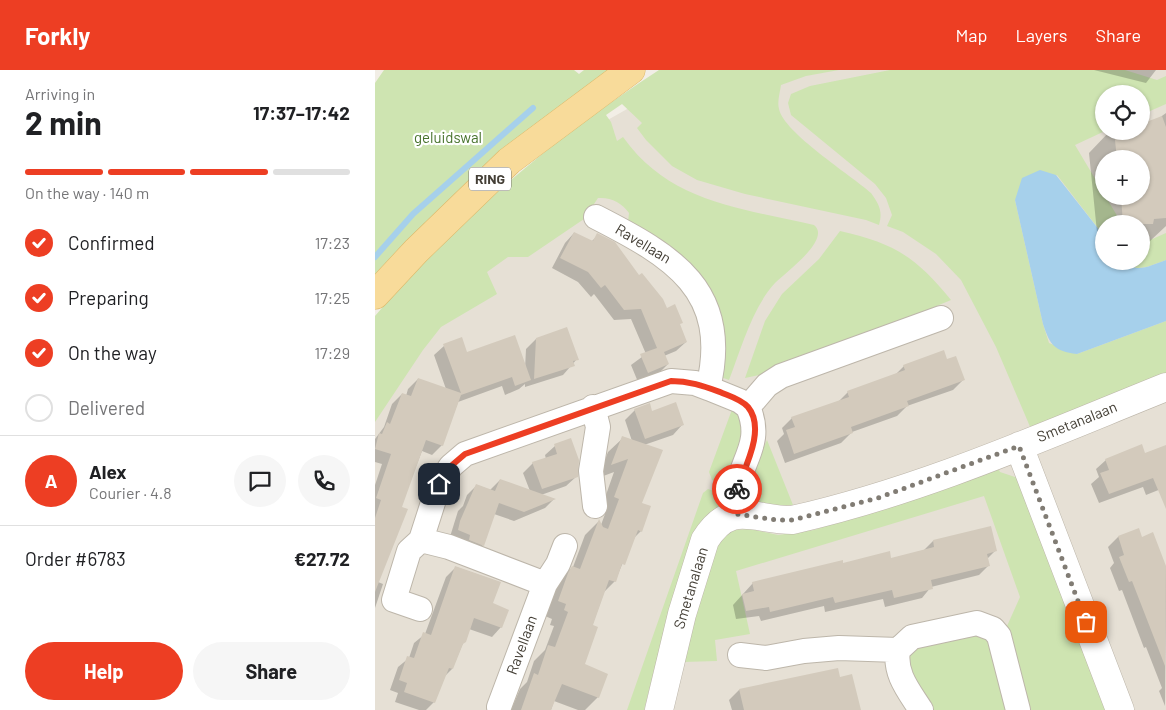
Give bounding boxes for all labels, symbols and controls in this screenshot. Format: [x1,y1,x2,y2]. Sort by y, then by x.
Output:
text: Forkly [25,21,90,50]
text: Map [955,24,987,46]
text: Layers [1015,24,1068,46]
text: Share [1096,24,1141,46]
text: Arriving in [25,84,95,103]
map controls [1095,85,1150,270]
button: locate [1095,85,1150,140]
text: 17:37–17:42 [253,101,350,124]
text: 2 min [25,103,102,141]
park label: geluidswal [414,128,482,146]
button: + [1095,150,1150,205]
road number: RING [469,168,511,190]
text: On the way · 140 m [25,183,149,202]
button: − [1095,215,1150,270]
street label: Ravellaan [612,219,675,267]
icon: check [25,229,53,257]
text: Confirmed [68,231,155,254]
text: 17:23 [315,233,350,252]
icon: check [25,284,53,312]
text: Preparing [68,286,149,309]
text: 17:25 [315,288,350,307]
icon: check [25,339,53,367]
text: On the way [68,341,157,364]
text: 17:29 [314,343,350,362]
text: Delivered [68,396,145,419]
street label: Smetanalaan [1034,397,1119,445]
button: chat [234,455,286,507]
button: phone [298,455,350,507]
text: Alex [89,460,127,483]
pin [418,463,460,505]
courier [712,464,762,514]
text: A [45,469,57,492]
icon: home [425,470,453,498]
icon: bike [723,475,751,503]
text: Courier · 4.8 [89,483,172,502]
street label: Smetanalaan [669,545,711,631]
text: Order #6783 [25,547,126,570]
text: €27.72 [294,547,350,570]
pin [1065,601,1107,643]
icon: bag [1072,608,1100,636]
street label: Ravellaan [502,612,540,677]
button: Help [25,642,183,700]
button: Share [193,642,350,700]

